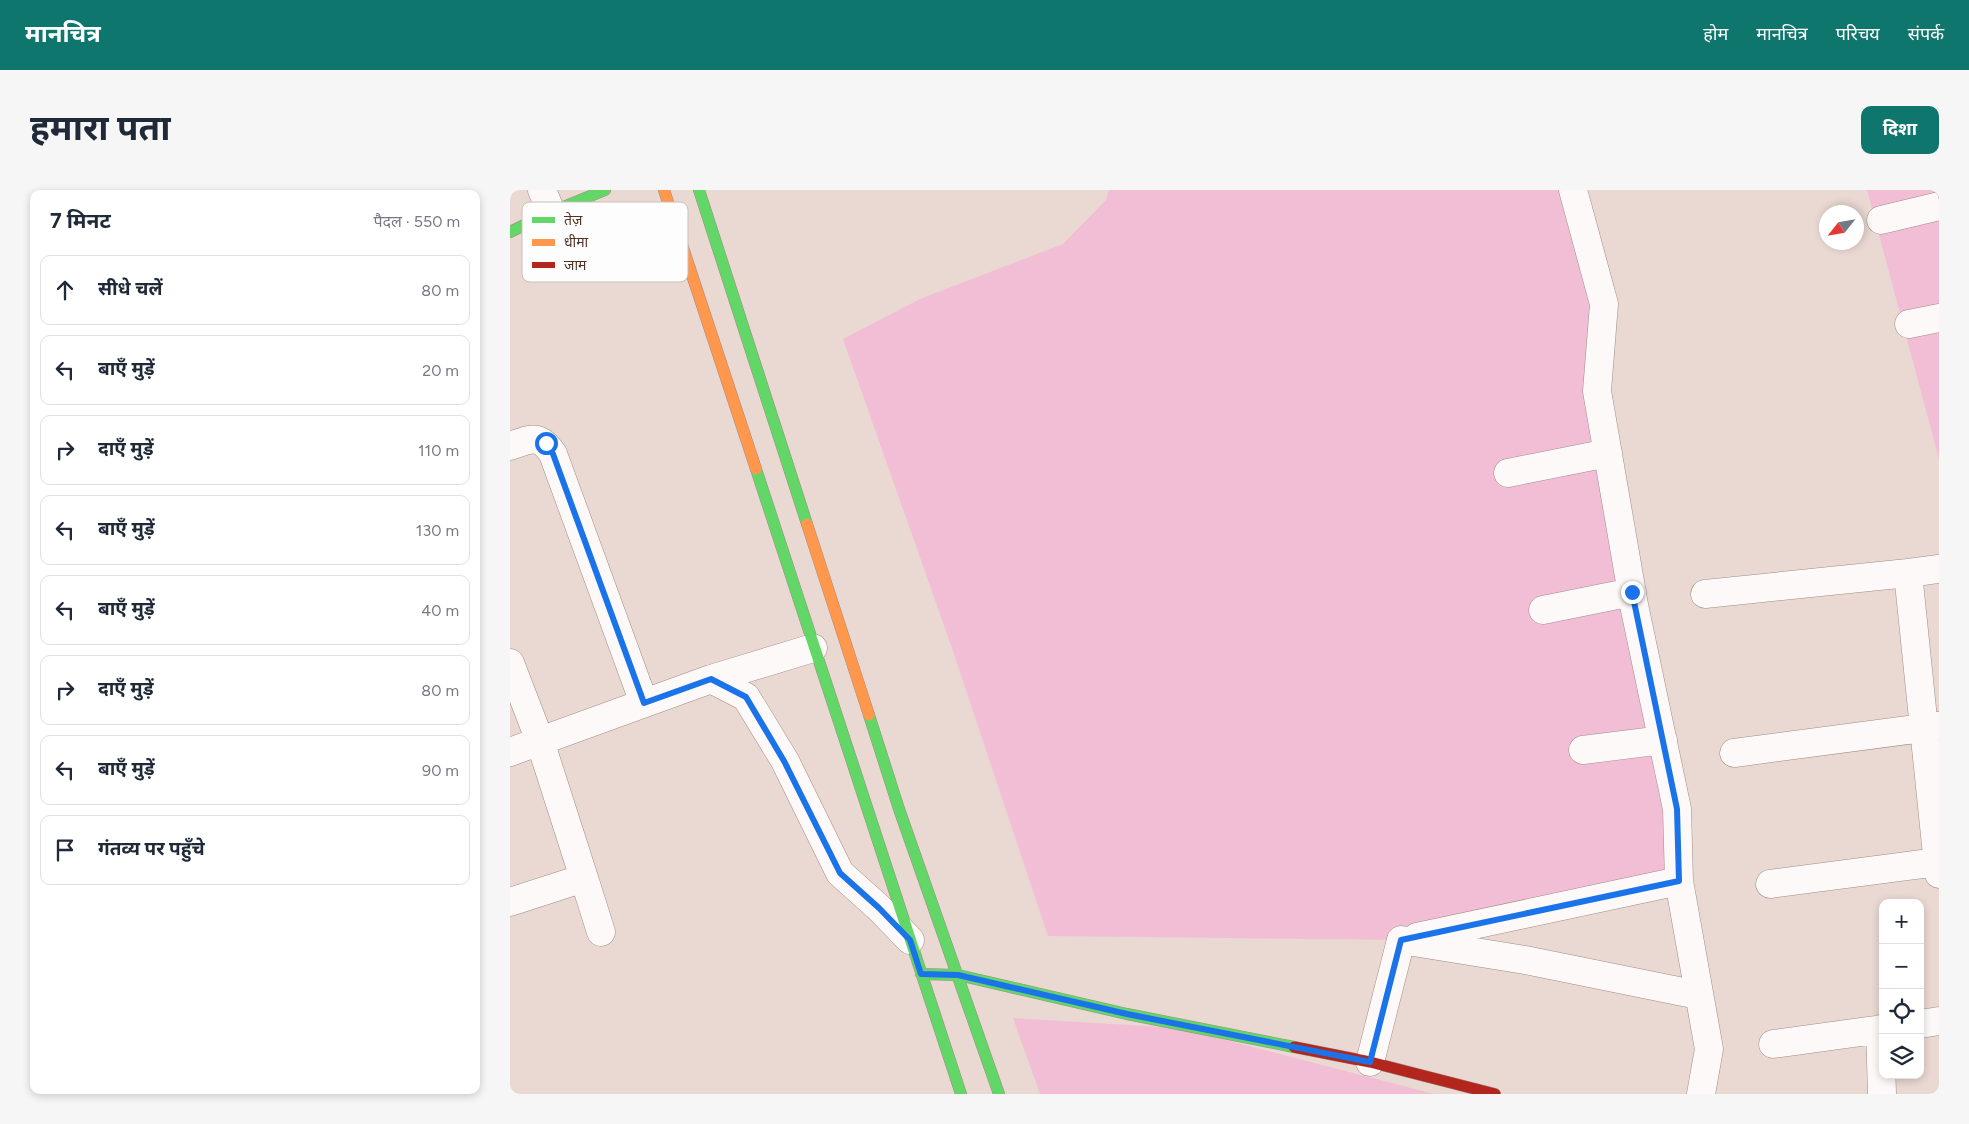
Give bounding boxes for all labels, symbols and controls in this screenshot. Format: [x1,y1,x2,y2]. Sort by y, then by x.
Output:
text: मानचित्र [25,19,101,48]
text: होम [1703,23,1728,45]
text: मानचित्र [1756,23,1808,45]
text: परिचय [1836,23,1880,45]
text: संपर्क [1908,23,1944,45]
button: दिशा [1861,106,1939,154]
text: हमारा पता [30,107,171,149]
legend [522,202,688,282]
north arrow [1819,205,1864,250]
text: 7 मिनट [50,208,111,233]
text: तेज़ [564,211,583,229]
text: पैदल · 550 m [373,212,460,231]
text: धीमा [564,234,589,251]
text: जाम [564,257,587,274]
icon: ahead [51,276,79,304]
text: सीधे चलें [98,277,162,300]
text: 80 m [421,281,459,300]
icon: left [51,356,79,384]
text: बाएँ मुड़ें [98,357,155,380]
text: 20 m [422,361,459,380]
route start [535,432,558,455]
icon: right [51,436,79,464]
text: दाएँ मुड़ें [98,437,154,460]
text: 110 m [418,441,459,460]
icon: left [51,516,79,544]
text: बाएँ मुड़ें [98,517,155,540]
text: 130 m [416,521,459,540]
route end [1621,581,1644,604]
icon: left [51,596,79,624]
text: बाएँ मुड़ें [98,597,155,620]
text: 40 m [421,601,459,620]
icon: right [51,676,79,704]
text: दाएँ मुड़ें [98,677,154,700]
text: 80 m [421,681,459,700]
icon: left [51,756,79,784]
text: बाएँ मुड़ें [98,757,155,780]
text: 90 m [422,761,459,780]
icon: arrive [51,836,79,864]
text: गंतव्य पर पहुँचे [98,837,205,860]
map controls [1879,899,1924,1079]
button: + [1879,899,1924,944]
button: − [1879,944,1924,989]
button: locate [1879,989,1924,1034]
button: layers [1879,1034,1924,1079]

